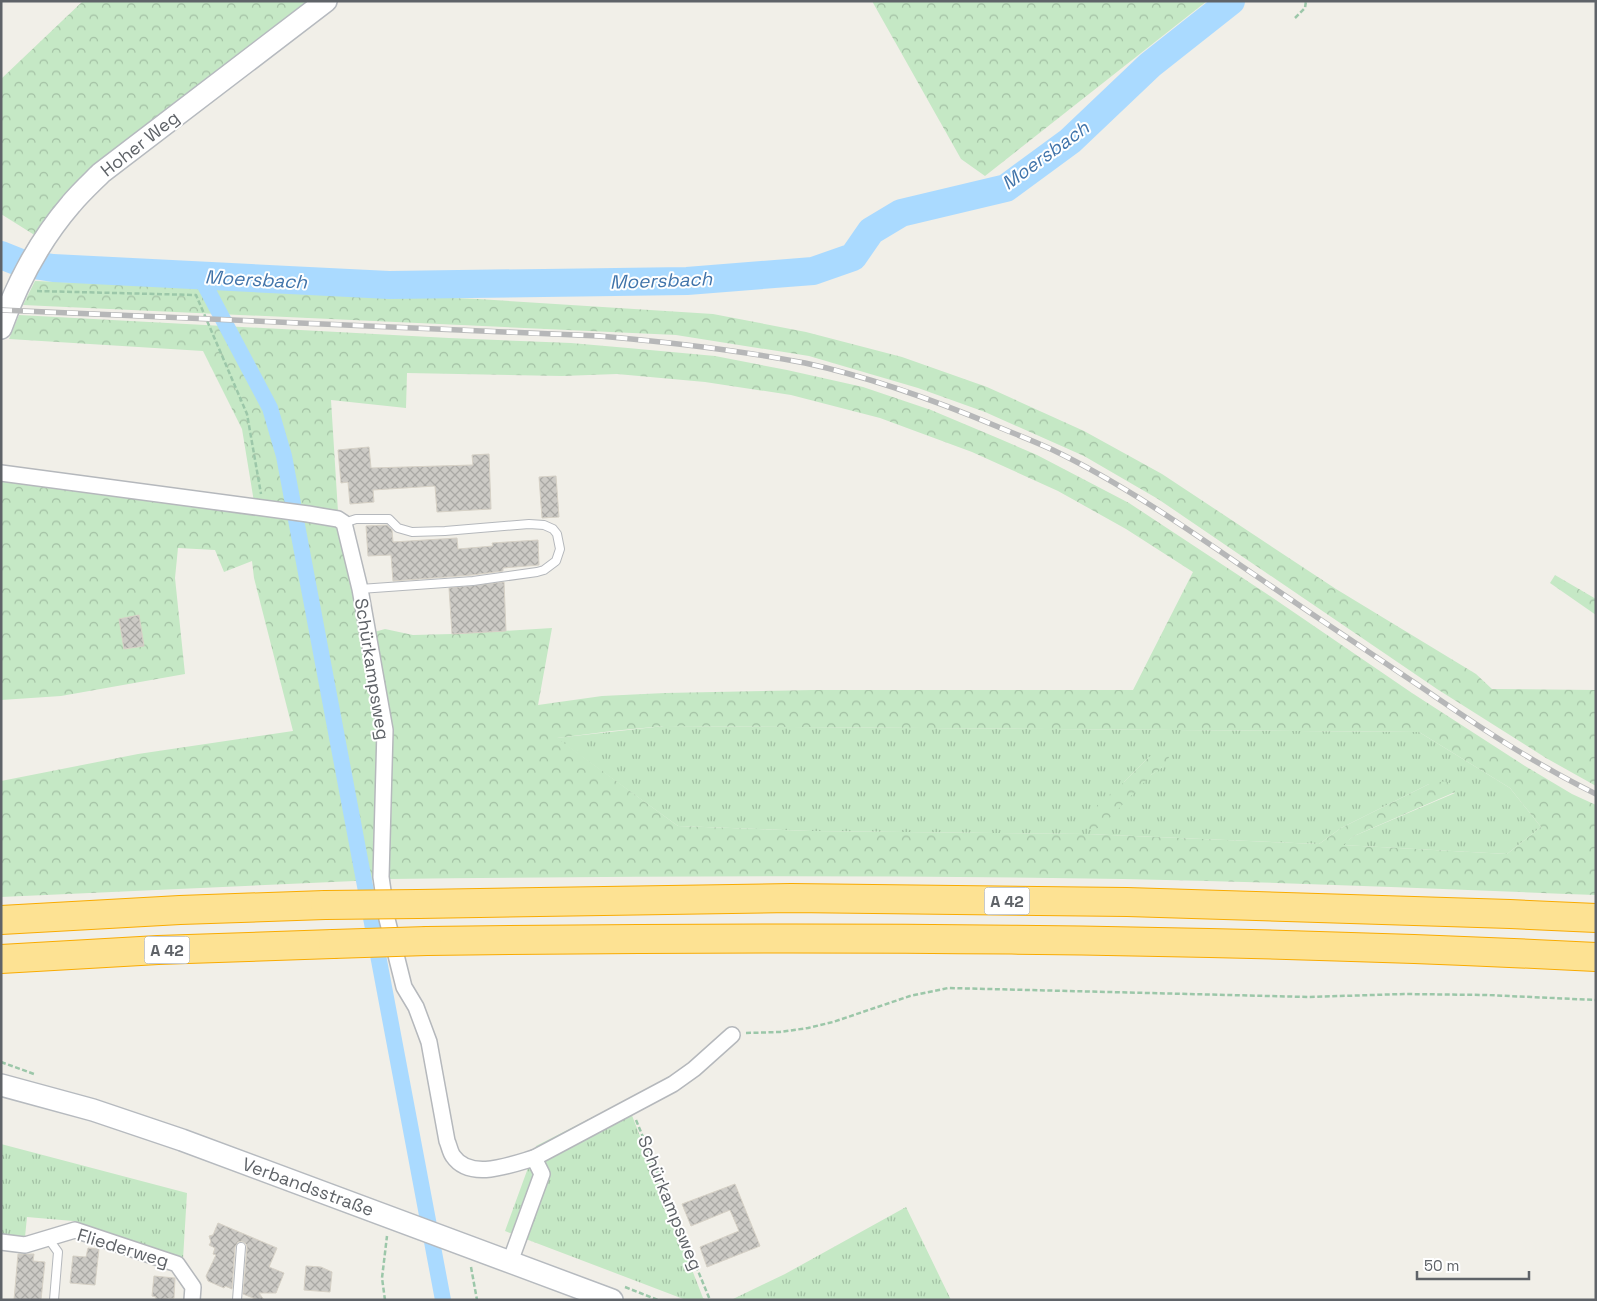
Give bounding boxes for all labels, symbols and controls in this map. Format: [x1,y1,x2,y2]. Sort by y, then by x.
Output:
street label: Hoher Weg [96,106,184,181]
water label: Moersbach [997,115,1094,196]
water label: Moersbach [204,264,308,295]
water label: Moersbach [609,266,713,295]
street label: Schürkampsweg [350,596,395,741]
road number: A 42 [984,888,1030,914]
road number: A 42 [144,936,190,964]
street label: Schürkampsweg [633,1132,708,1274]
street label: Verbandsstraße [239,1152,377,1221]
street label: Fliederweg [75,1223,172,1272]
scale bar [1417,1248,1530,1280]
text: 50 m [1424,1256,1459,1275]

